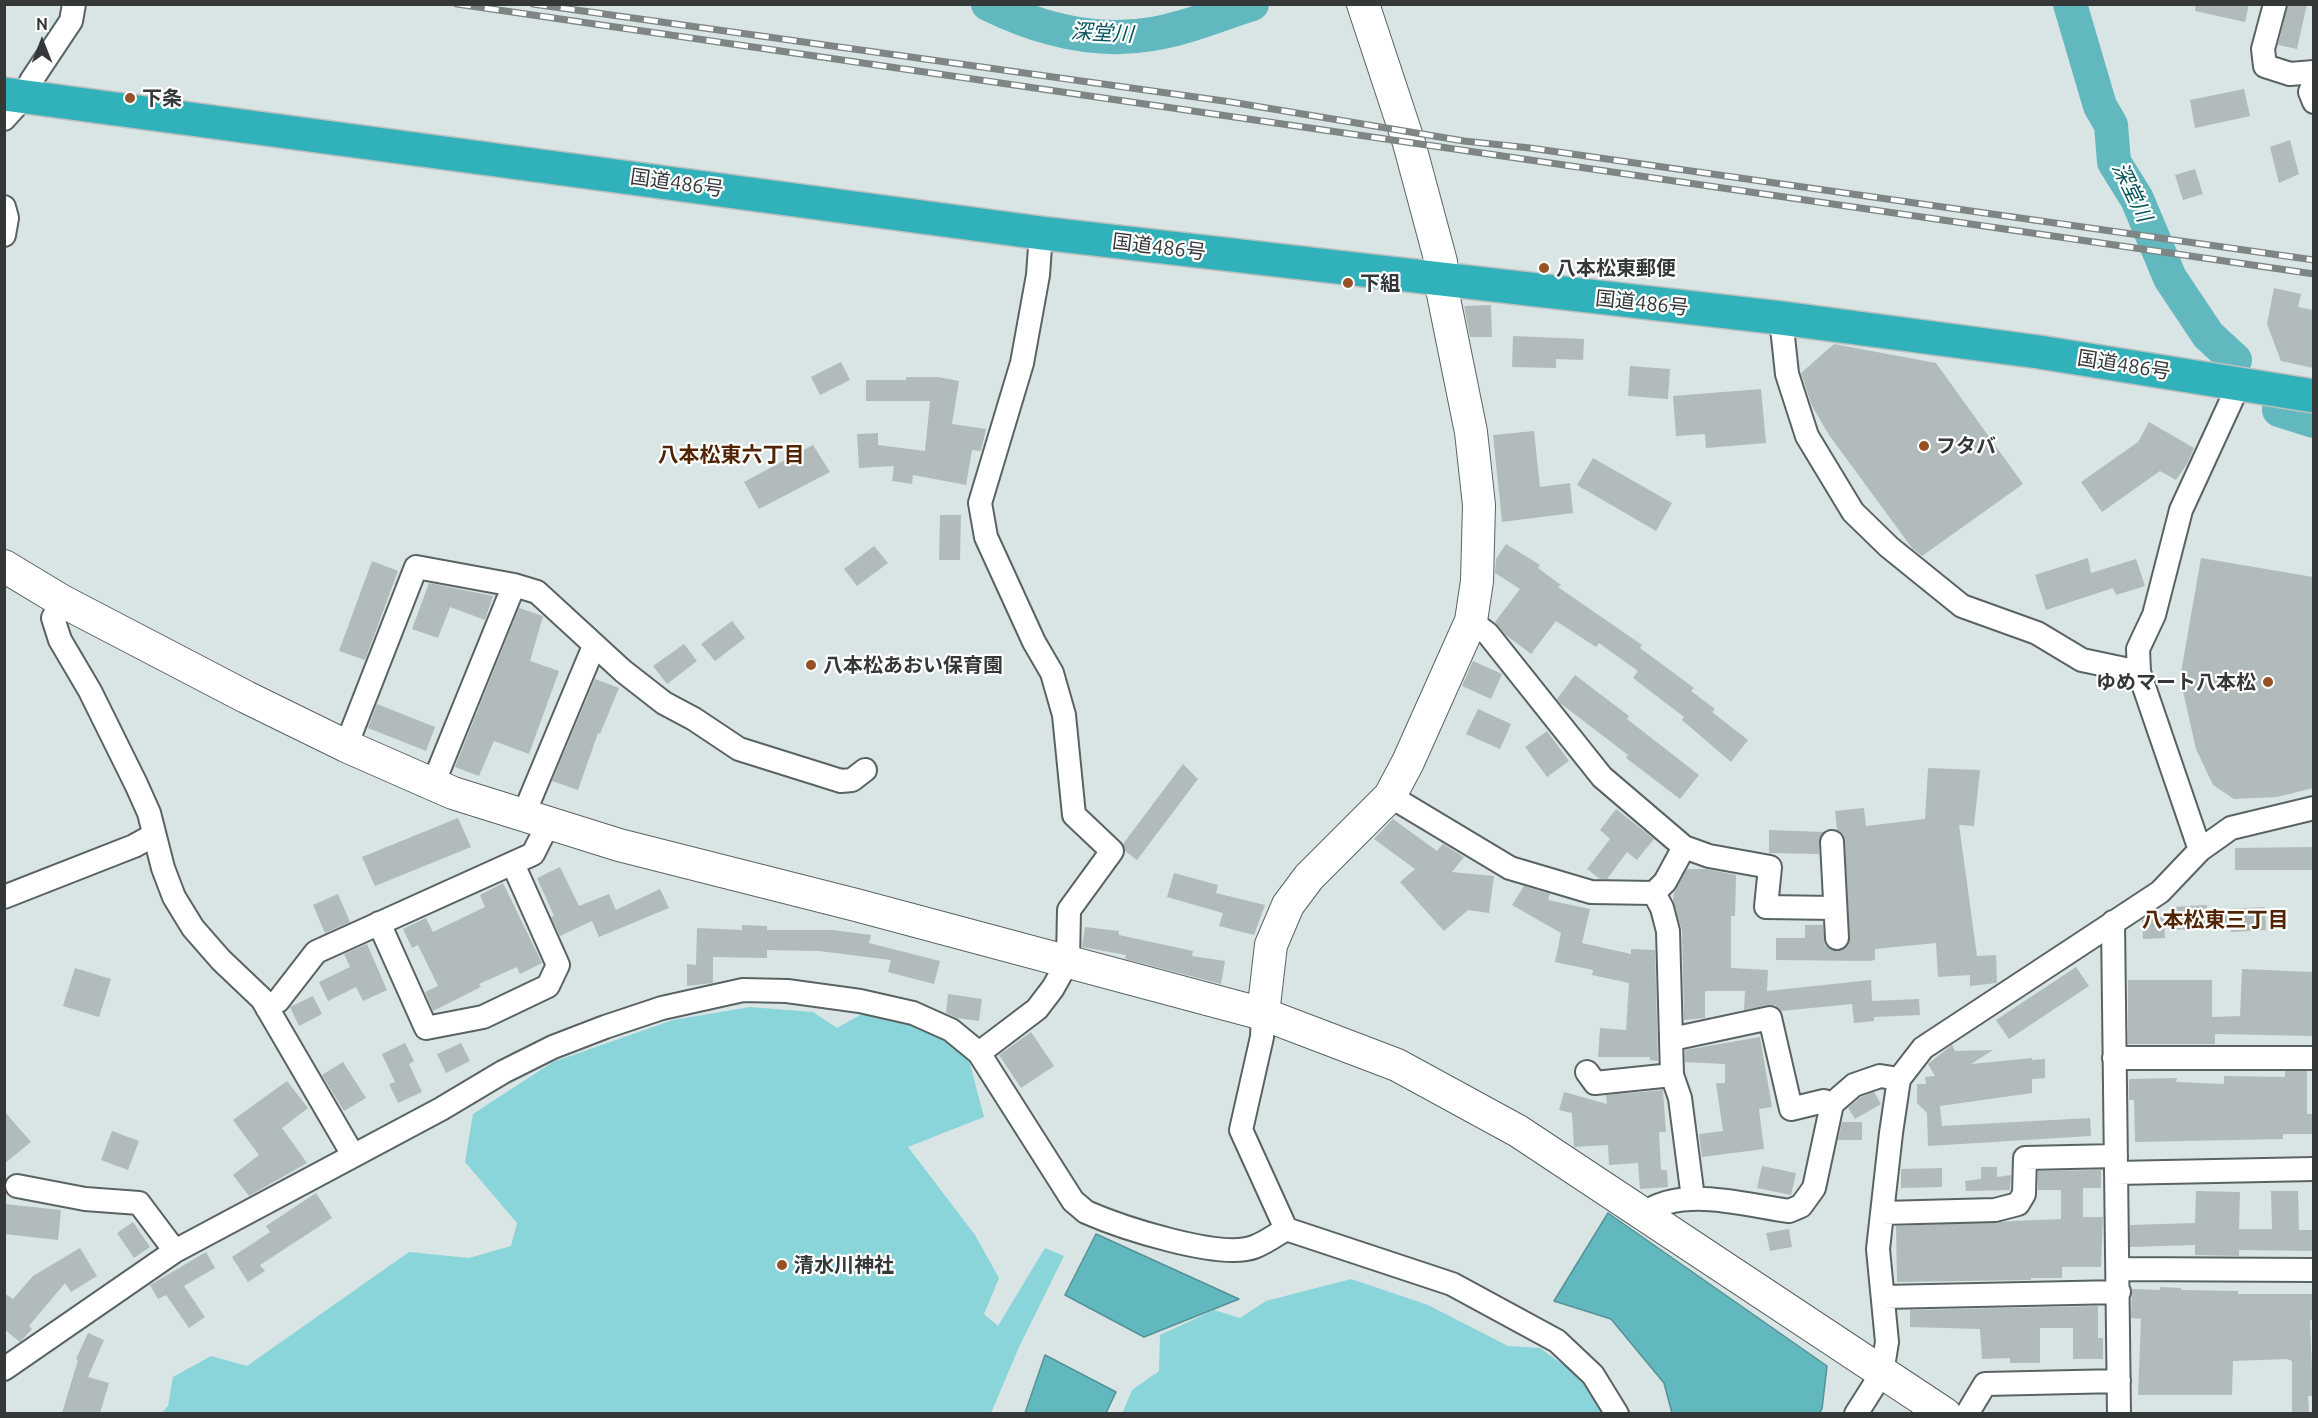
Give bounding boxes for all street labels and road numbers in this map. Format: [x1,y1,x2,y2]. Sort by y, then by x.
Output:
street label: 国道486号 [629,165,725,201]
street label: 国道486号 [1111,229,1207,265]
street label: 国道486号 [1594,286,1690,320]
street label: 国道486号 [2076,346,2172,384]

